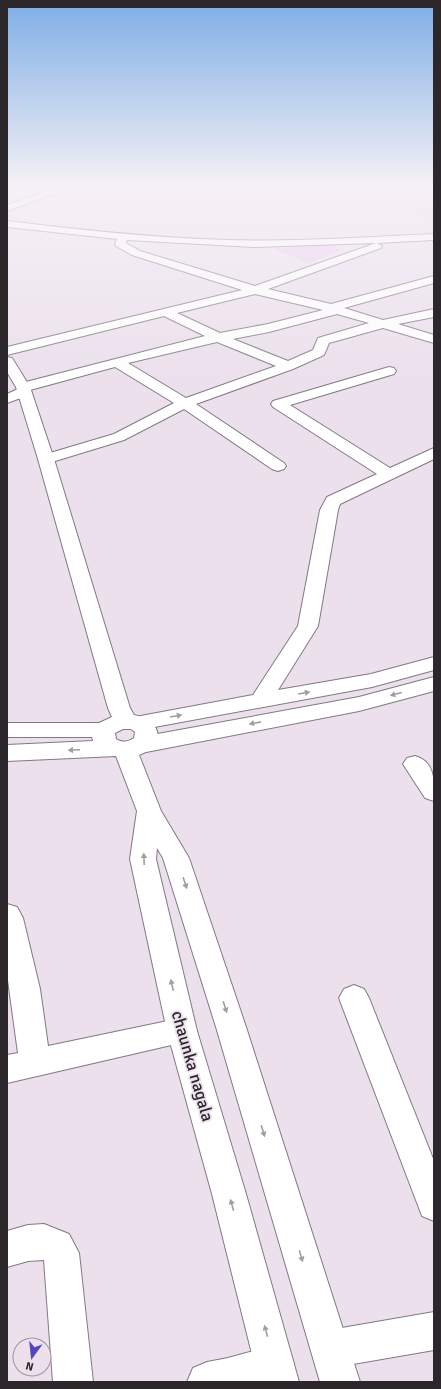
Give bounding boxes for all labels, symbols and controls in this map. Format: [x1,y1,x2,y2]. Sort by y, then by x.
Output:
one-way arrow [298,689,310,695]
one-way arrow [390,691,402,697]
one-way arrow [170,713,183,719]
one-way arrow [249,721,262,727]
one-way arrow [67,747,80,753]
one-way arrow [141,852,147,865]
one-way arrow [182,878,188,890]
one-way arrow [168,979,174,992]
one-way arrow [222,1001,228,1013]
street label: chaunka nagala [167,1008,218,1124]
one-way arrow [260,1126,266,1138]
one-way arrow [229,1199,235,1211]
one-way arrow [298,1250,304,1262]
one-way arrow [263,1325,269,1337]
north arrow [12,1337,52,1377]
text: N [24,1359,35,1373]

